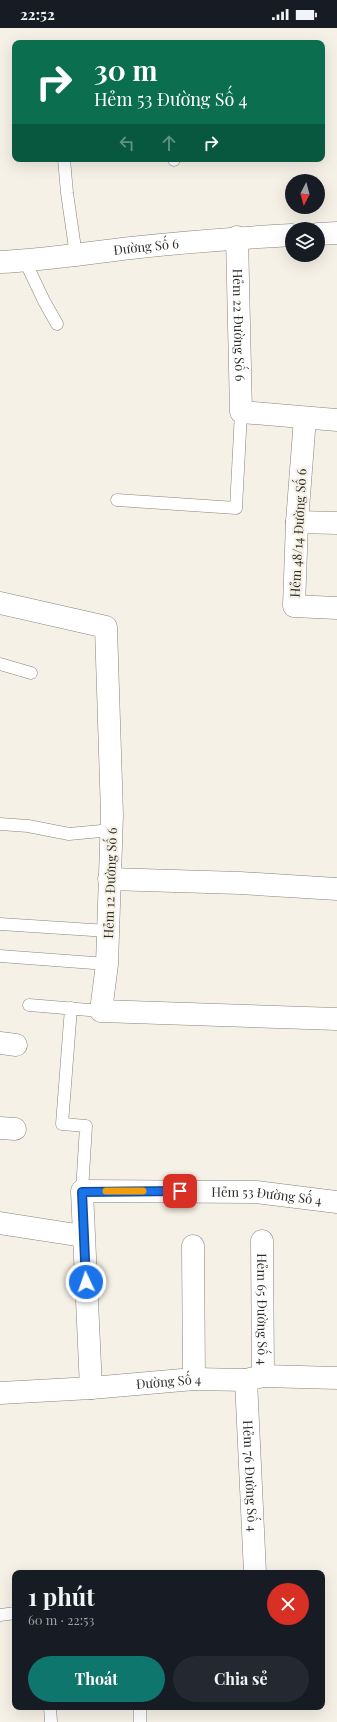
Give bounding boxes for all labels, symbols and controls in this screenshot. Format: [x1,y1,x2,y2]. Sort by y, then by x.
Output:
text: 22:52 [20,4,55,24]
text: 30 m [94,51,158,88]
icon: right [28,56,80,108]
text: Hẻm 53 Đường Số 4 [94,87,247,111]
icon: left [116,132,138,154]
icon: ahead [158,132,180,154]
icon: right [200,132,222,154]
north arrow [285,174,325,214]
map controls [285,174,325,262]
button: layers [285,222,325,262]
street label: Đường Số 6 [112,234,180,258]
street label: Hẻm 22 Đường Số 6 [230,268,250,382]
street label: Hẻm 48/14 Đường Số 6 [285,468,309,598]
street label: Hẻm 12 Đường Số 6 [98,827,120,939]
pin [163,1174,197,1208]
icon: arrive [169,1180,191,1202]
street label: Hẻm 53 Đường Số 4 [211,1183,323,1208]
street label: Hẻm 65 Đường Số 4 [254,1253,273,1365]
position arrow [65,1261,107,1303]
street label: Đường Số 4 [135,1369,201,1392]
street label: Hẻm 76 Đường Số 4 [240,1420,263,1532]
text: 1 phút [28,1580,95,1612]
button: close [267,1583,309,1625]
text: 60 m · 22:53 [28,1611,94,1628]
button: Thoát [28,1656,165,1702]
button: Chia sẻ [173,1656,309,1702]

